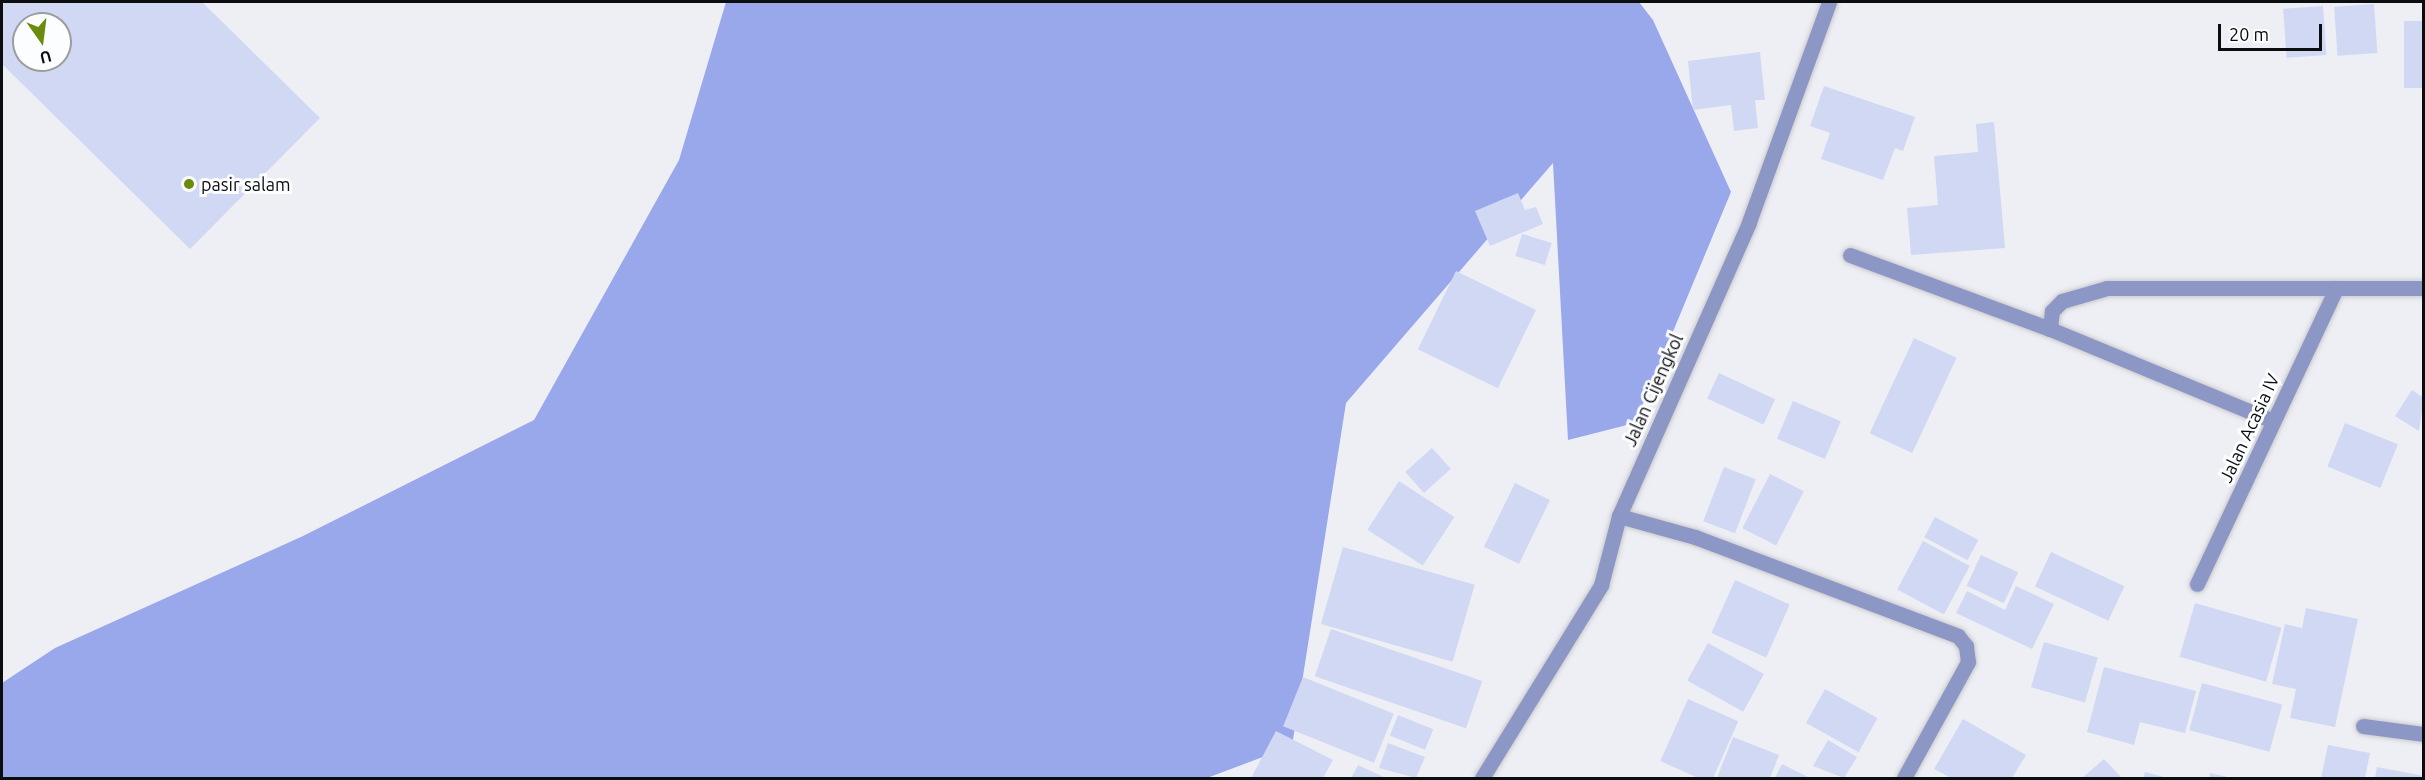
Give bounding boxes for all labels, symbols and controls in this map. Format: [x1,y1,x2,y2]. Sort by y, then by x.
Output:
north arrow [12,12,72,72]
scale bar [2221,12,2324,50]
text: 20 m [2229,24,2269,44]
text: U [38,47,53,68]
place label: pasir salam [201,173,291,195]
marker: pasir salam [182,177,196,191]
street label: Jalan Cijengkol [1619,330,1687,450]
street label: Jalan Acasia IV [2214,370,2284,486]

